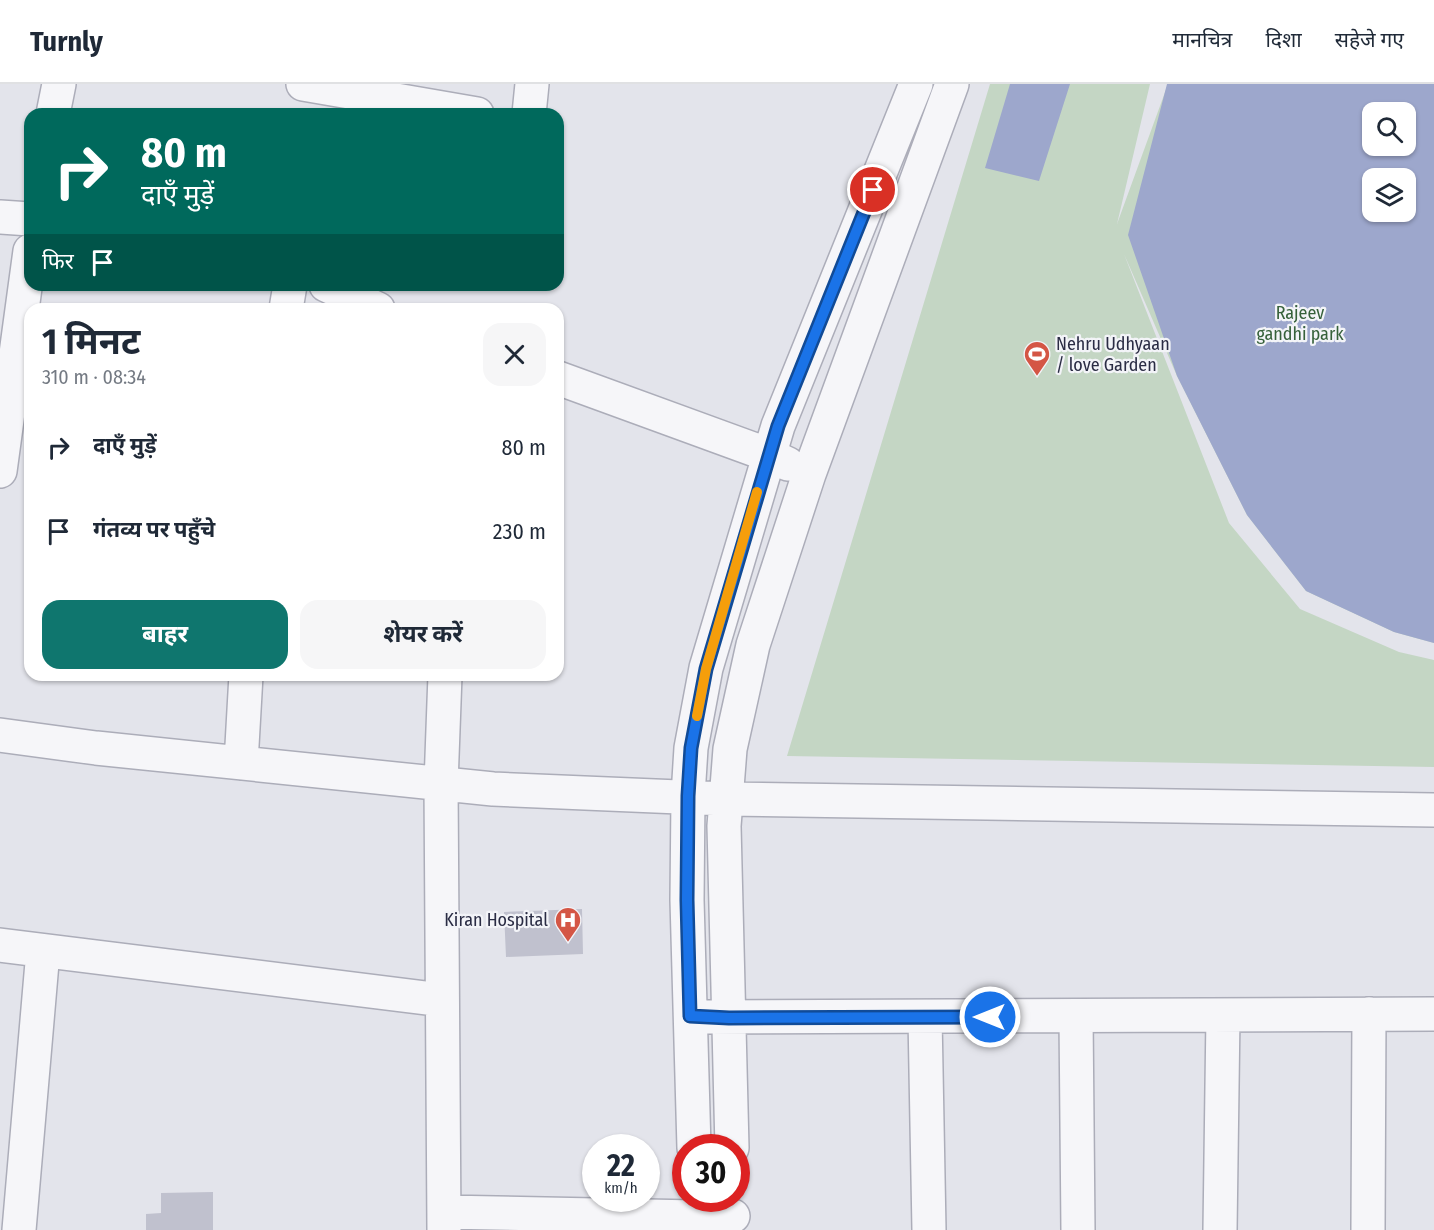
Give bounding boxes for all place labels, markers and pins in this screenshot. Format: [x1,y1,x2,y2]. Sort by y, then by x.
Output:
pin [847,164,898,215]
place label: Nehru Udhyaan / love Garden [1056,333,1170,376]
sports icon: Nehru Udhyaan / love Garden [1022,339,1052,377]
hospital icon: Kiran Hospital [553,905,583,943]
place label: Kiran Hospital [444,909,548,931]

